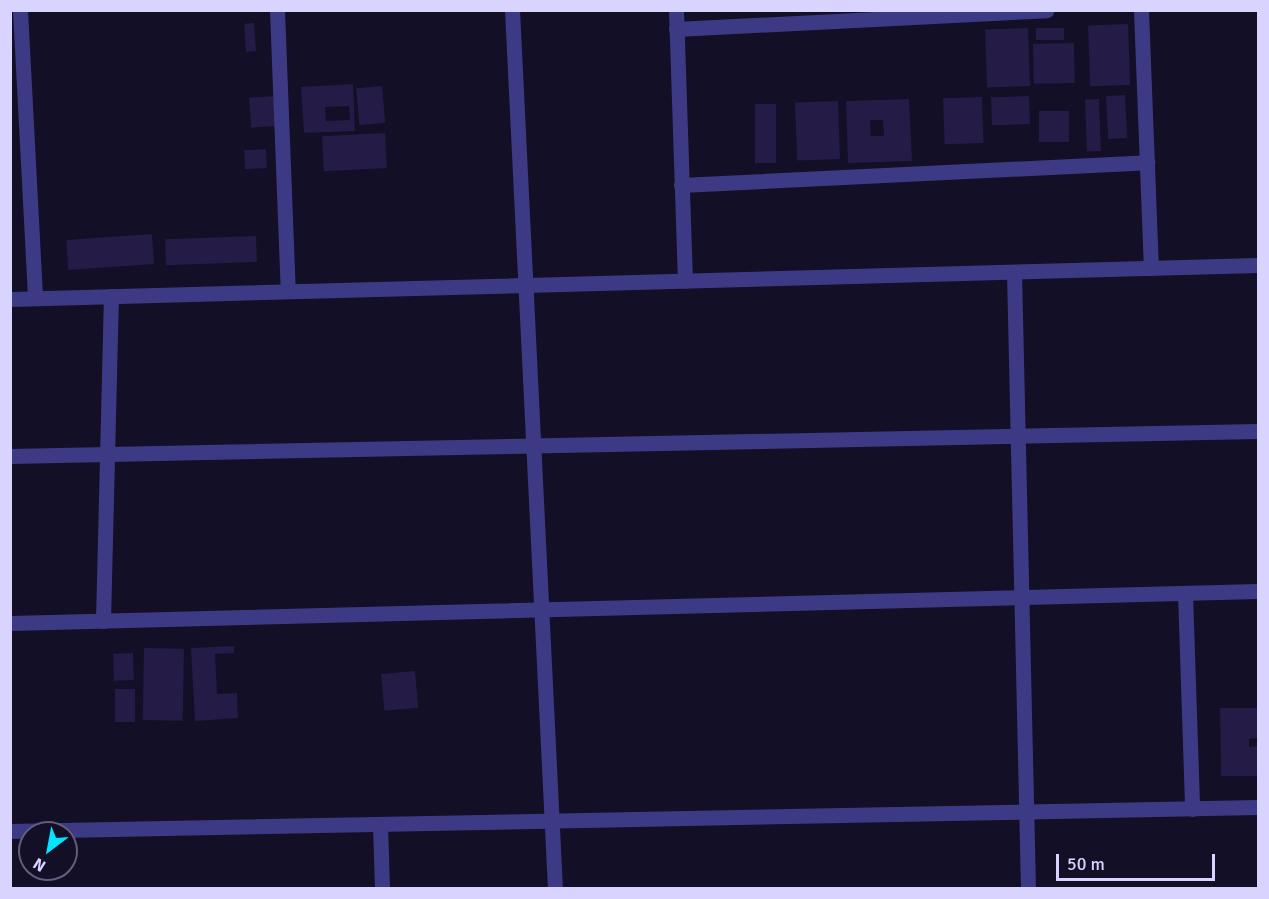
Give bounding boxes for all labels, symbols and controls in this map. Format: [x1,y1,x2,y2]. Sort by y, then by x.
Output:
north arrow [18,821,78,881]
scale bar [1059,842,1218,880]
text: N [30,853,50,876]
text: 50 m [1067,853,1105,875]

